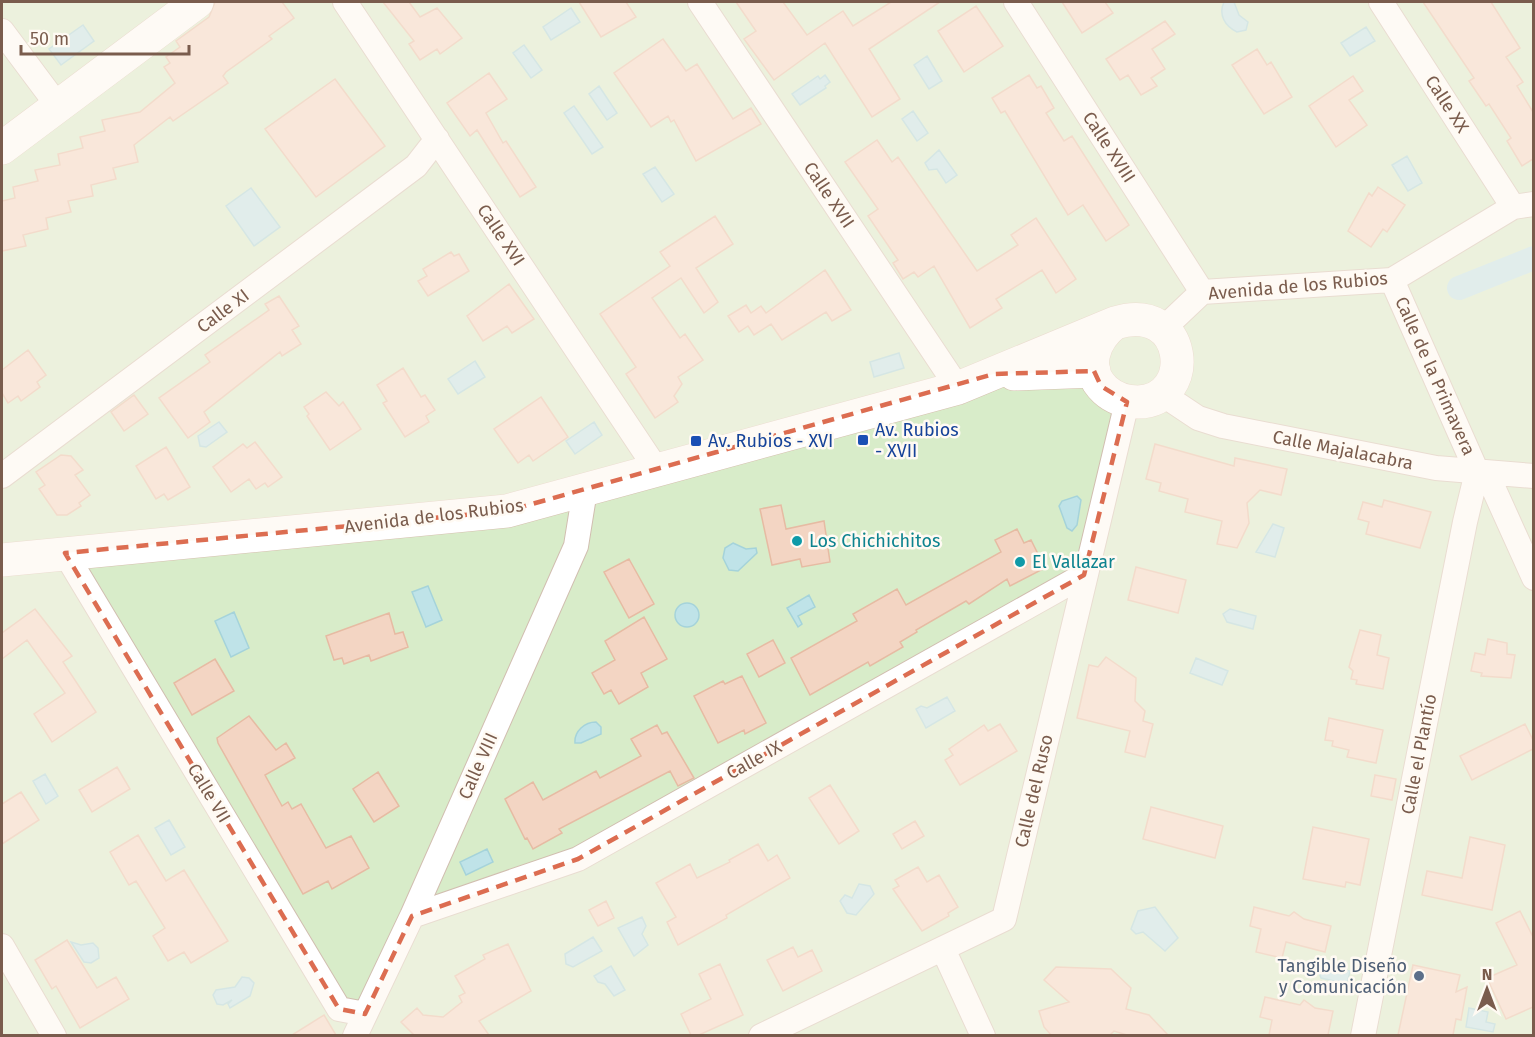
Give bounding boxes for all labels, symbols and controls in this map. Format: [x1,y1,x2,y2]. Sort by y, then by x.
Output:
scale bar [21,18,189,56]
text: 50 m [30,28,69,50]
street label: Calle XX [1420,71,1474,137]
street label: Calle XVIII [1078,107,1140,187]
street label: Calle XVII [799,158,859,232]
street label: Calle XVI [472,200,530,270]
street label: Avenida de los Rubios [1207,267,1389,305]
street label: Calle XI [193,284,253,338]
street label: Calle de la Primavera [1390,293,1480,459]
place label: Av. Rubios - XVII [875,419,959,462]
street label: Calle Majalacabra [1271,426,1415,474]
place label: Av. Rubios - XVI [708,430,833,452]
marker: Av. Rubios - XVII [856,433,870,447]
marker: Av. Rubios - XVI [689,434,703,448]
street label: Avenida de los Rubios [343,494,525,538]
place label: Los Chichichitos [809,530,940,552]
marker: Los Chichichitos [790,534,804,548]
place label: El Vallazar [1032,551,1115,573]
marker: El Vallazar [1013,555,1027,569]
street label: Calle el Plantío [1397,692,1441,816]
street label: Calle VIII [454,729,502,803]
street label: Calle del Ruso [1010,732,1058,850]
street label: Calle IX [723,736,786,784]
street label: Calle VII [183,759,235,827]
place label: Tangible Diseño y Comunicación [1277,955,1407,998]
north arrow [1457,959,1517,1019]
text: N [1482,965,1492,984]
marker: Tangible Diseño y Comunicación [1412,969,1426,983]

